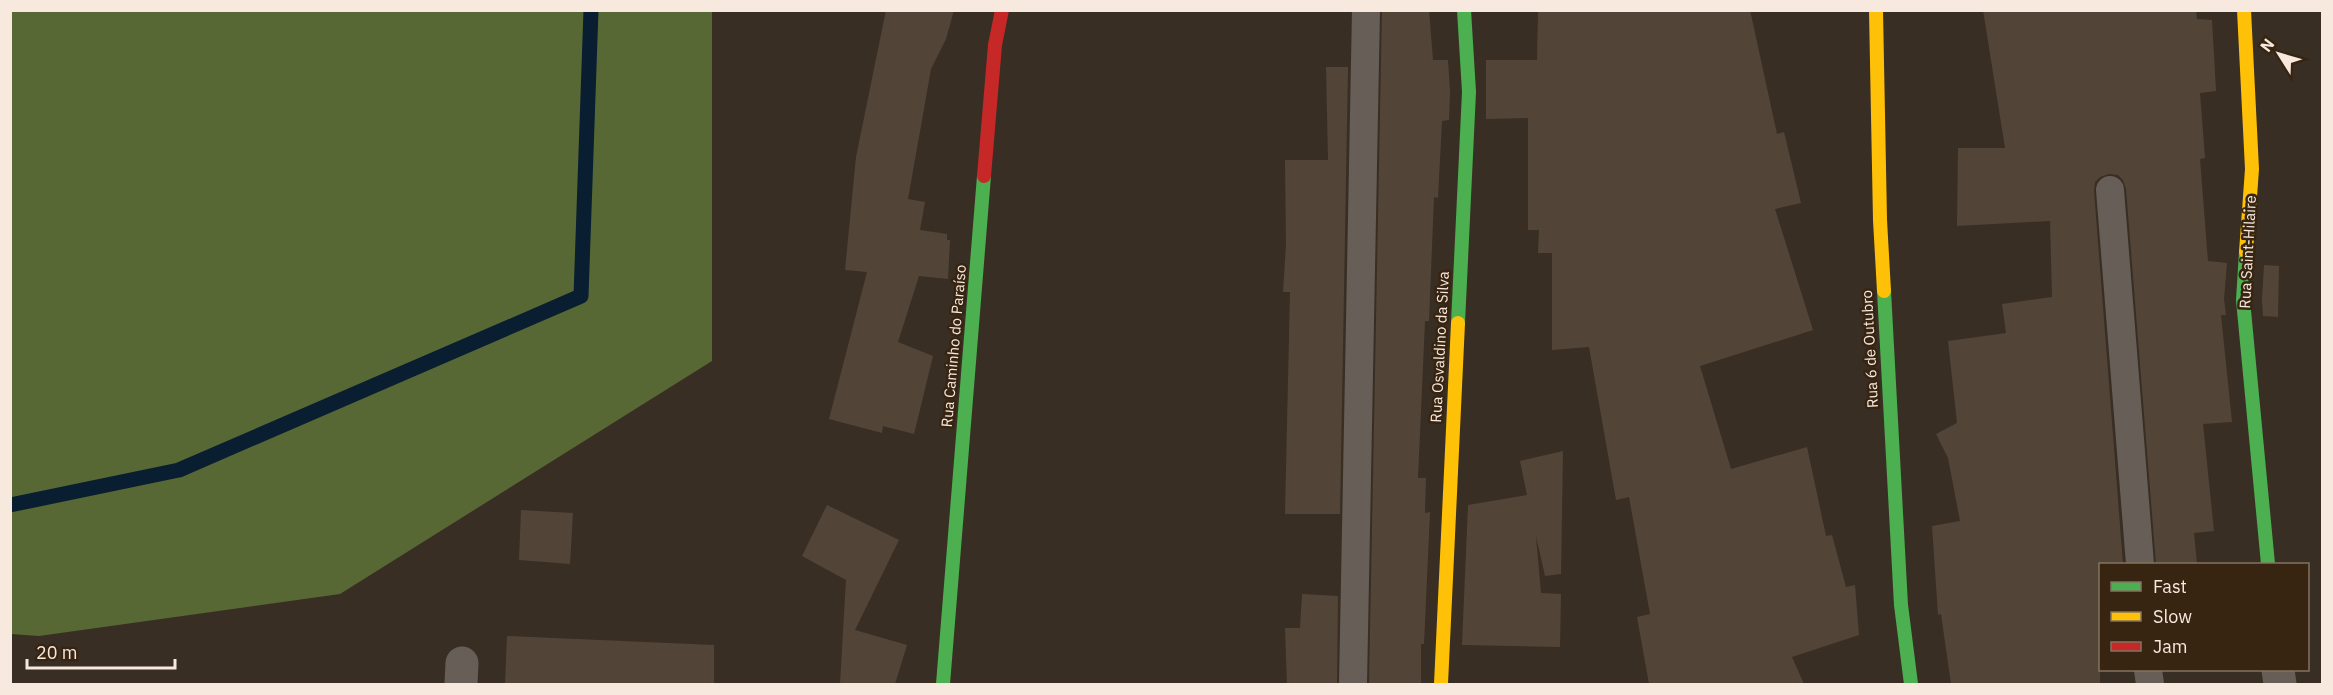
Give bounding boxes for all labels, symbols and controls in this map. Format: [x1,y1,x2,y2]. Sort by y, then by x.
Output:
north arrow [2249,24,2309,84]
text: N [2256,34,2278,56]
street label: Rua Saint-Hilaire [2235,195,2260,309]
street label: Rua Caminho do Paraíso [937,264,970,428]
street label: Rua Osvaldino da Silva [1426,271,1453,423]
street label: Rua 6 de Outubro [1857,290,1882,409]
legend [2099,563,2309,671]
text: Fast [2153,575,2187,598]
text: Slow [2153,605,2192,628]
scale bar [27,632,176,670]
text: Jam [2153,635,2188,658]
text: 20 m [36,641,78,664]

